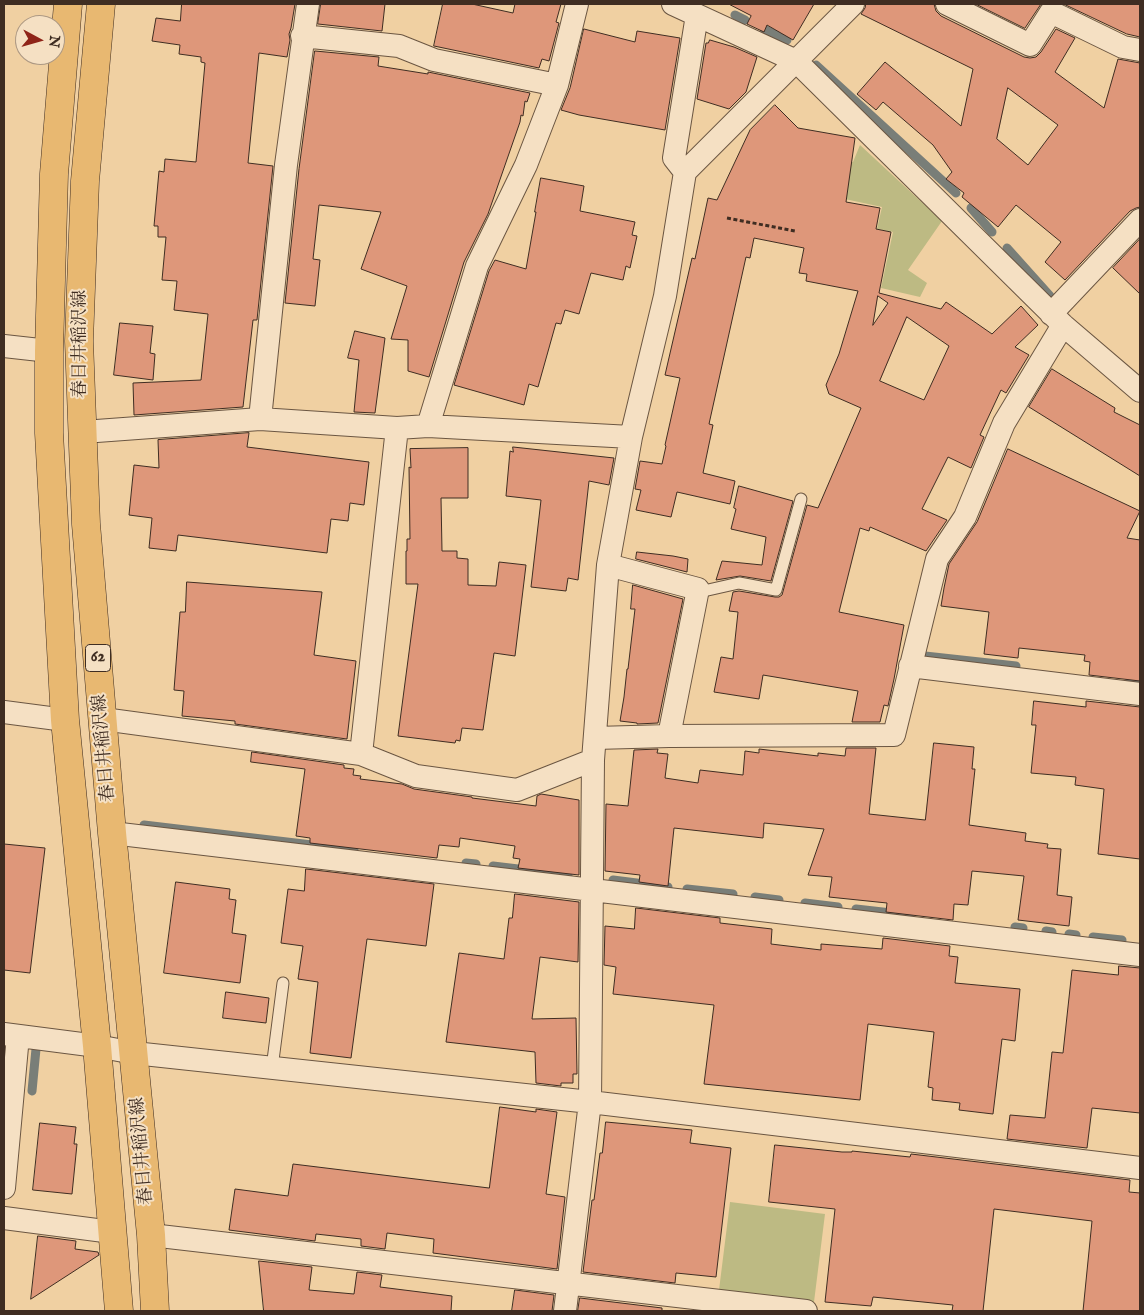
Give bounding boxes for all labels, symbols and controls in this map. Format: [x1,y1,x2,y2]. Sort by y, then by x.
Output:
north arrow [15,15,65,65]
text: N [44,34,64,48]
street label: 春日井稲沢線 [70,290,92,398]
road number: 62 [86,644,110,671]
street label: 春日井稲沢線 [90,693,120,803]
street label: 春日井稲沢線 [128,1096,158,1206]

